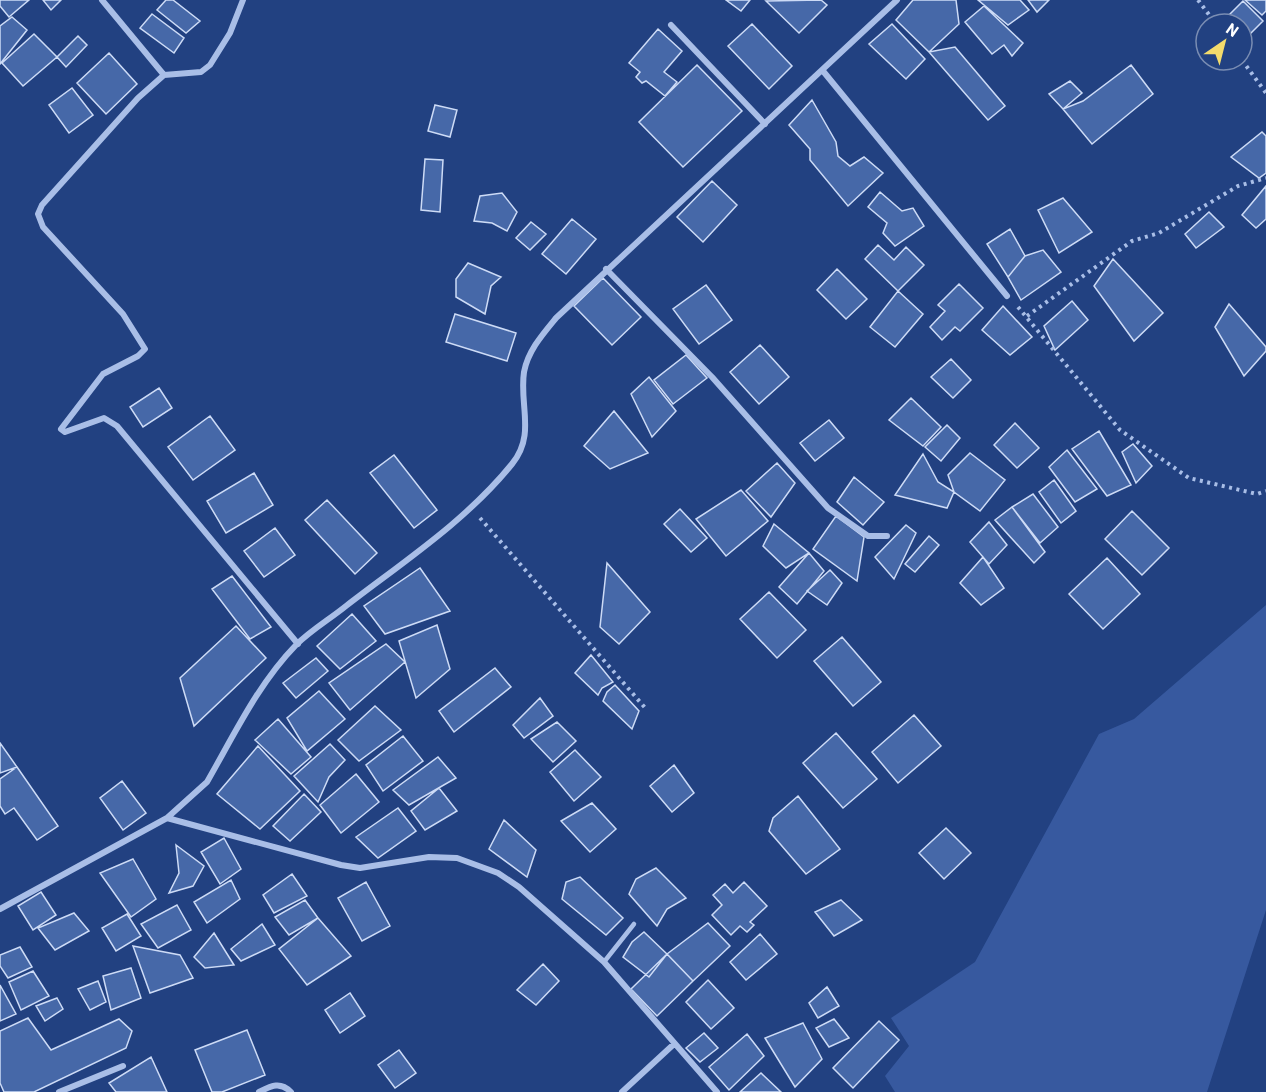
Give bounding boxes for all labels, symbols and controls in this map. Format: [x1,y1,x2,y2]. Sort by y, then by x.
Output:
north arrow [1194,12,1254,72]
text: N [1223,18,1243,40]

